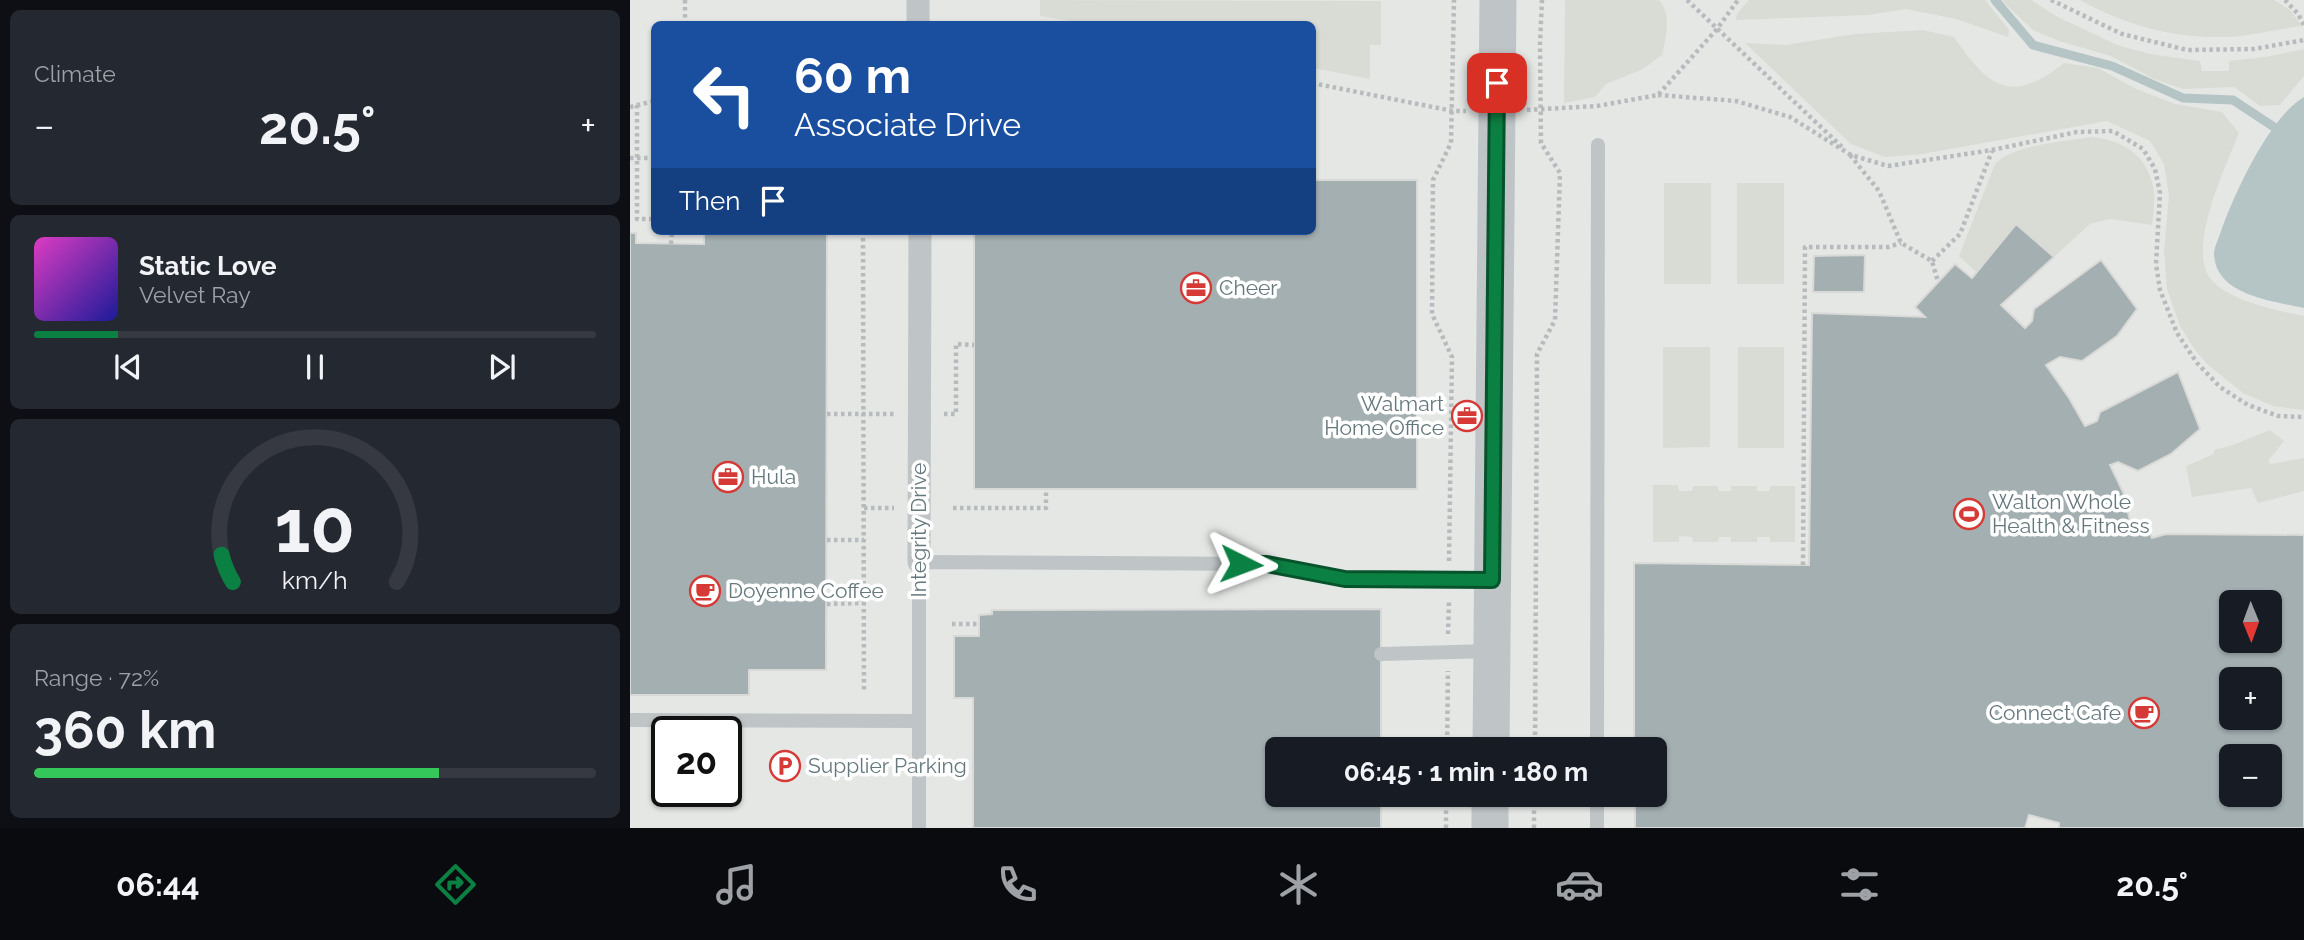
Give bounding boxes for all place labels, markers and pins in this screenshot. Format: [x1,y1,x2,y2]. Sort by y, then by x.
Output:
pin [1467,53,1527,113]
office icon: Cheer [1179,271,1213,305]
place label: Cheer [1219,275,1278,300]
place label: Walmart Home Office [1324,391,1444,440]
office icon: Walmart Home Office [1450,399,1484,433]
office icon: Hula [711,460,745,494]
place label: Hula [751,464,796,489]
place label: Walton Whole Health & Fitness [1992,489,2150,538]
sports icon: Walton Whole Health & Fitness [1952,497,1986,531]
cafe icon: Doyenne Coffee [688,574,722,608]
place label: Doyenne Coffee [728,578,884,603]
cafe icon: Connect Cafe [2127,696,2161,730]
place label: Connect Cafe [1989,700,2121,725]
parking icon: Supplier Parking [768,749,802,783]
place label: Supplier Parking [808,753,967,778]

